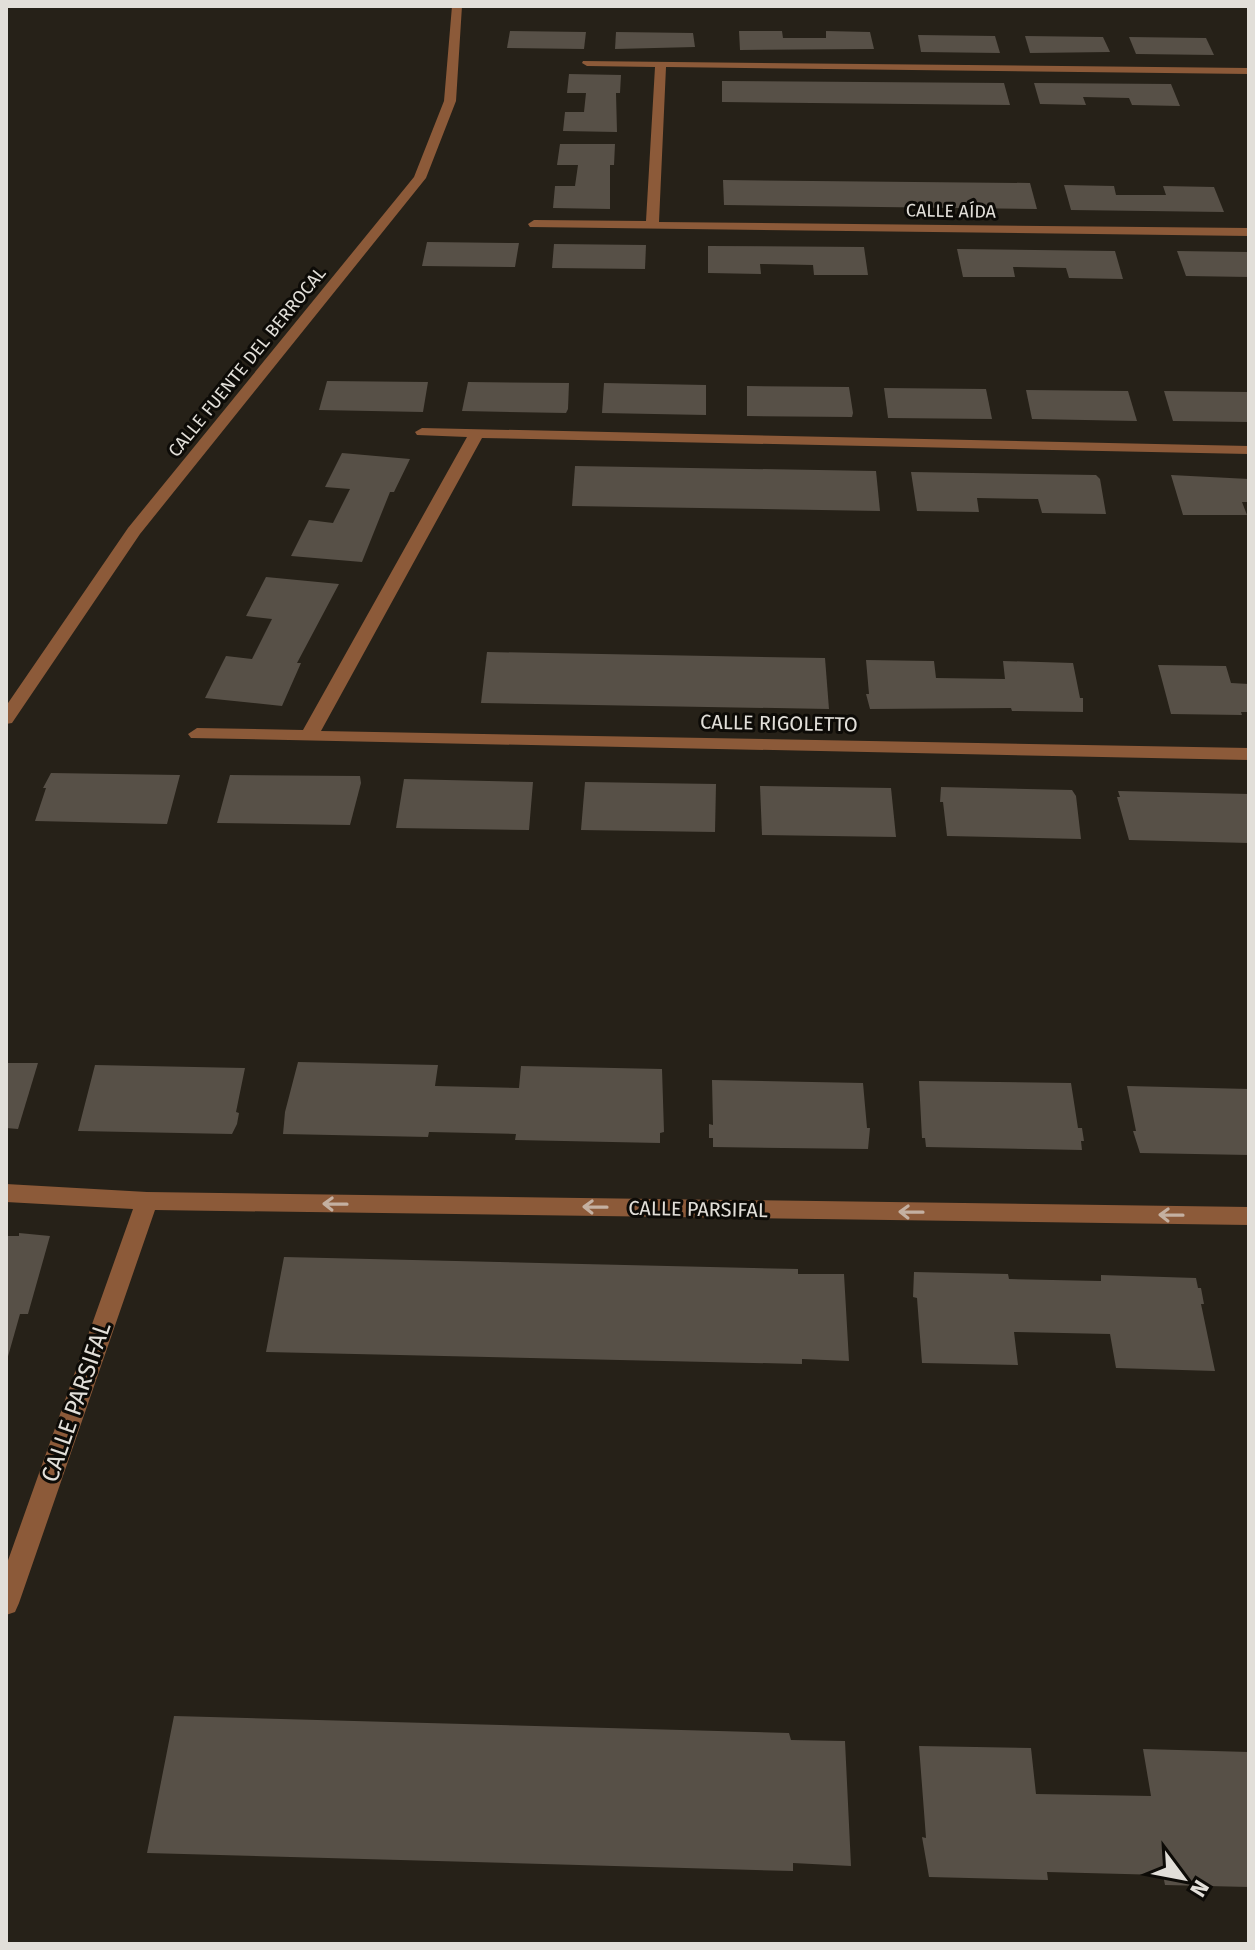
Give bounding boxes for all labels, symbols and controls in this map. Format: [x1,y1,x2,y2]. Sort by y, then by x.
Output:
street label: CALLE AÍDA [906,198,997,223]
street label: CALLE FUENTE DEL BERROCAL [164,263,330,461]
street label: CALLE RIGOLETTO [700,710,858,736]
one-way arrow [322,1196,349,1211]
street label: CALLE PARSIFAL [628,1196,768,1222]
one-way arrow [582,1199,609,1215]
one-way arrow [898,1204,925,1219]
one-way arrow [1158,1207,1185,1223]
street label: CALLE PARSIFAL [36,1318,116,1486]
north arrow [1143,1838,1223,1918]
text: N [1184,1875,1215,1902]

